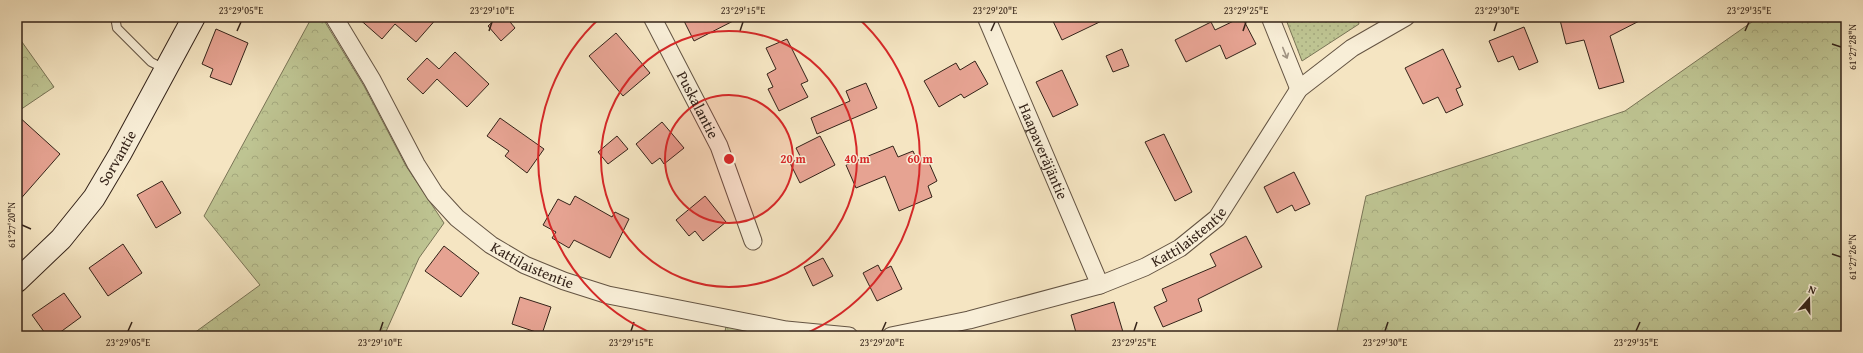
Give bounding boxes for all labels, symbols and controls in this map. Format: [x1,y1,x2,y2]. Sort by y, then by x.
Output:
text: 23°29'05"E [219,3,263,18]
text: 23°29'10"E [470,3,514,18]
text: 23°29'15"E [721,3,765,18]
text: 23°29'20"E [973,3,1017,18]
text: 23°29'25"E [1224,3,1268,18]
text: 23°29'30"E [1475,3,1519,18]
text: 23°29'35"E [1727,3,1771,18]
text: 61°27'28"N [1845,24,1860,70]
one-way arrow [1281,46,1289,58]
street label: Puskalantie [672,67,724,142]
street label: Haapaveräjäntie [1014,100,1073,203]
street label: Sorvantie [93,126,141,189]
text: 20 m [780,150,806,167]
text: 40 m [844,150,870,167]
text: 60 m [907,150,933,167]
centre of rings [722,152,736,166]
text: 61°27'20"N [4,202,19,248]
street label: Kattilaistentie [1147,203,1231,272]
text: 61°27'26"N [1845,234,1860,280]
street label: Kattilaistentie [487,236,576,293]
north arrow [1789,279,1829,319]
text: N [1806,281,1819,299]
text: 23°29'05"E [106,335,150,350]
text: 23°29'10"E [358,335,402,350]
text: 23°29'15"E [609,335,653,350]
text: 23°29'20"E [860,335,904,350]
text: 23°29'25"E [1112,335,1156,350]
text: 23°29'30"E [1363,335,1407,350]
text: 23°29'35"E [1614,335,1658,350]

